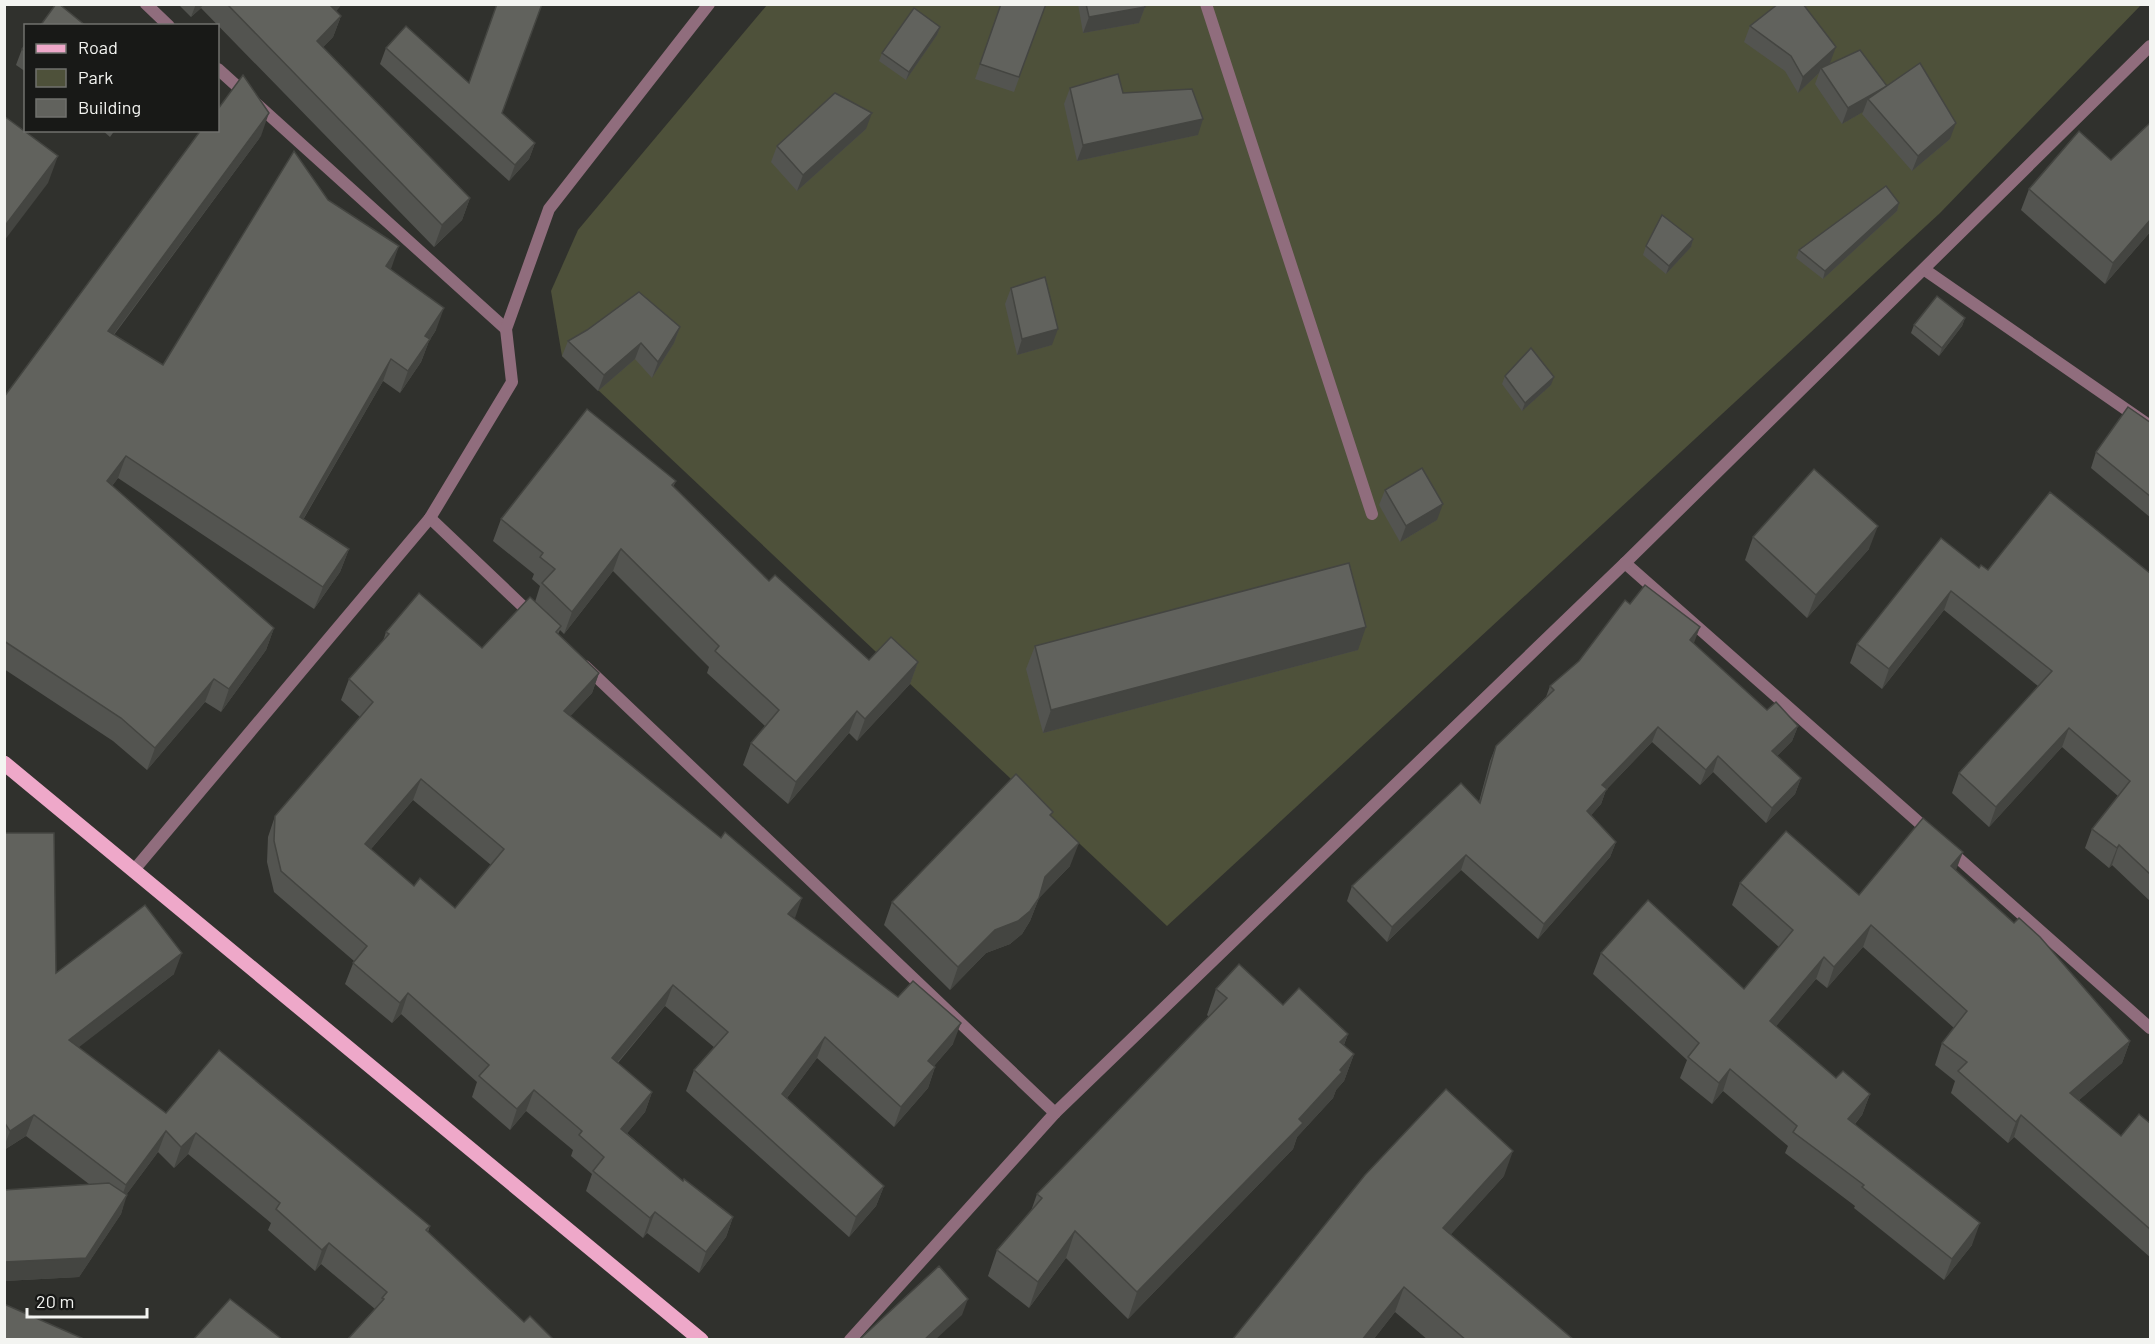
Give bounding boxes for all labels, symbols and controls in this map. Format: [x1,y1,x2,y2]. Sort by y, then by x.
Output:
legend [24,24,219,132]
text: Road [78,36,118,58]
text: Park [78,66,113,88]
text: Building [78,96,141,118]
scale bar [27,1281,147,1319]
text: 20 m [36,1290,74,1312]

